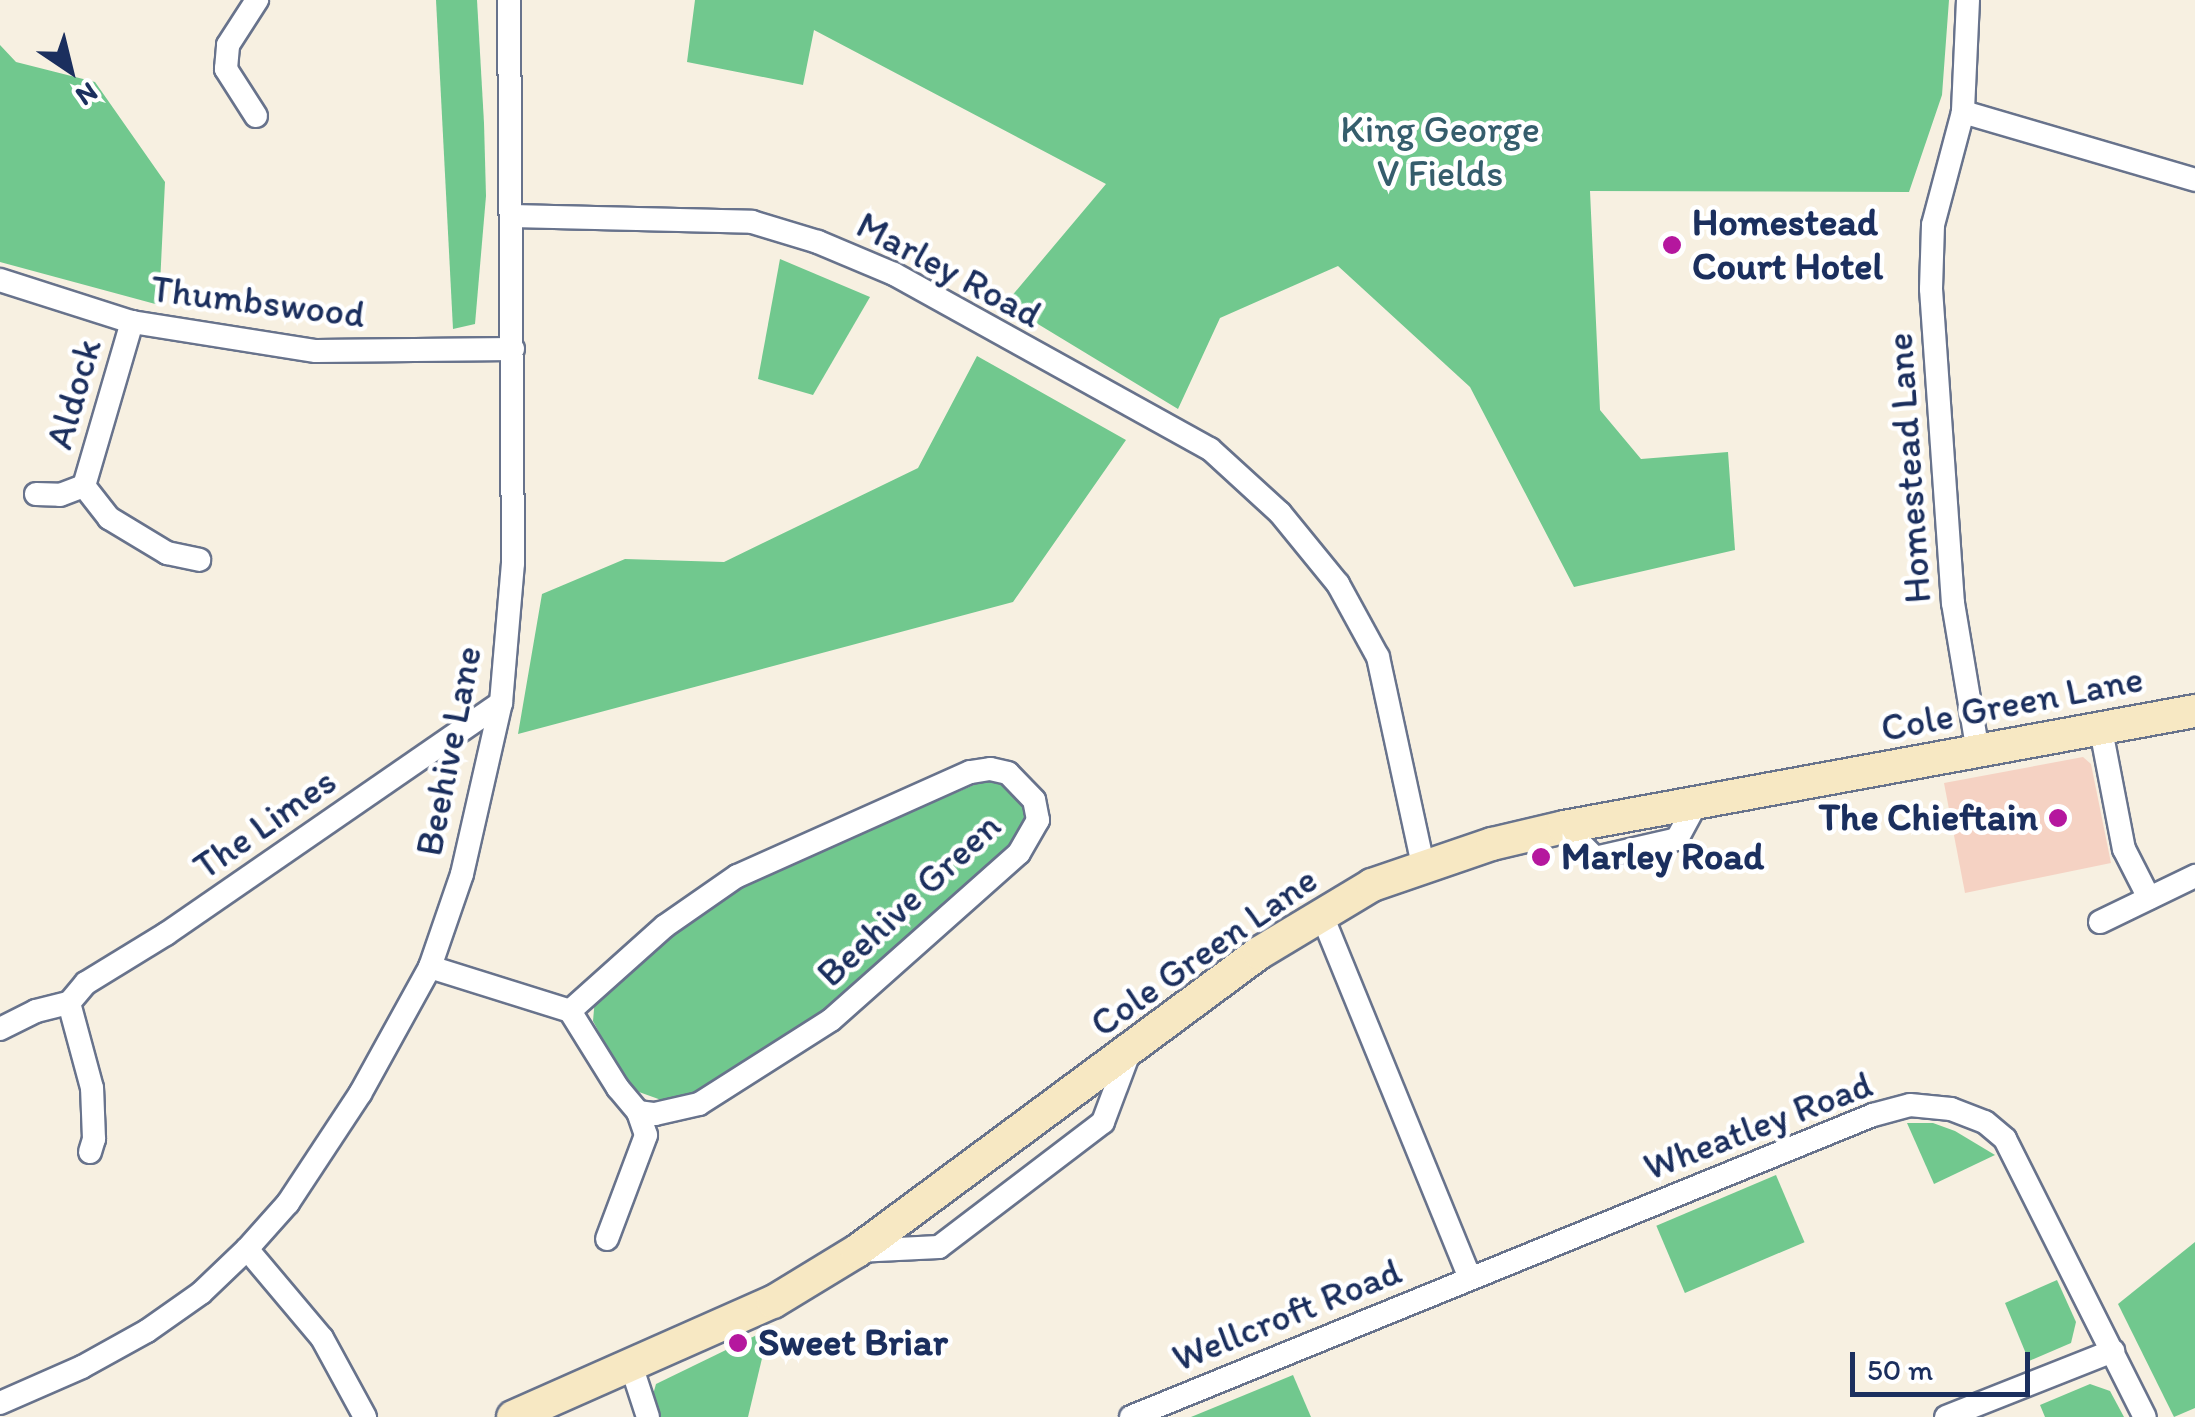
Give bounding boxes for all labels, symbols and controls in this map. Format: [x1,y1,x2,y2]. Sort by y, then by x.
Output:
north arrow [20,20,120,120]
text: N [70,75,105,114]
park label: King George V Fields [1340,107,1540,196]
place label: Homestead Court Hotel [1692,200,1883,290]
street label: Marley Road [849,202,1049,338]
marker: Homestead Court Hotel [1661,234,1683,256]
street label: Thumbswood [148,266,368,338]
street label: Homestead Lane [1877,330,1941,606]
street label: Aldock [37,334,111,454]
street label: Beehive Lane [406,642,492,860]
street label: Cole Green Lane [1877,656,2147,752]
street label: The Limes [185,758,345,890]
place label: The Chieftain [1819,795,2038,841]
street label: Beehive Green [808,804,1010,996]
marker: The Chieftain [2047,807,2069,829]
place label: Marley Road [1561,834,1763,880]
marker: Marley Road [1530,846,1552,868]
street label: Cole Green Lane [1082,857,1326,1047]
street label: Wheatley Road [1637,1061,1879,1191]
street label: Wellcroft Road [1167,1249,1407,1381]
place label: Sweet Briar [758,1320,947,1366]
marker: Sweet Briar [727,1332,749,1354]
scale bar [1855,1332,2035,1394]
text: 50 m [1867,1351,1933,1388]

